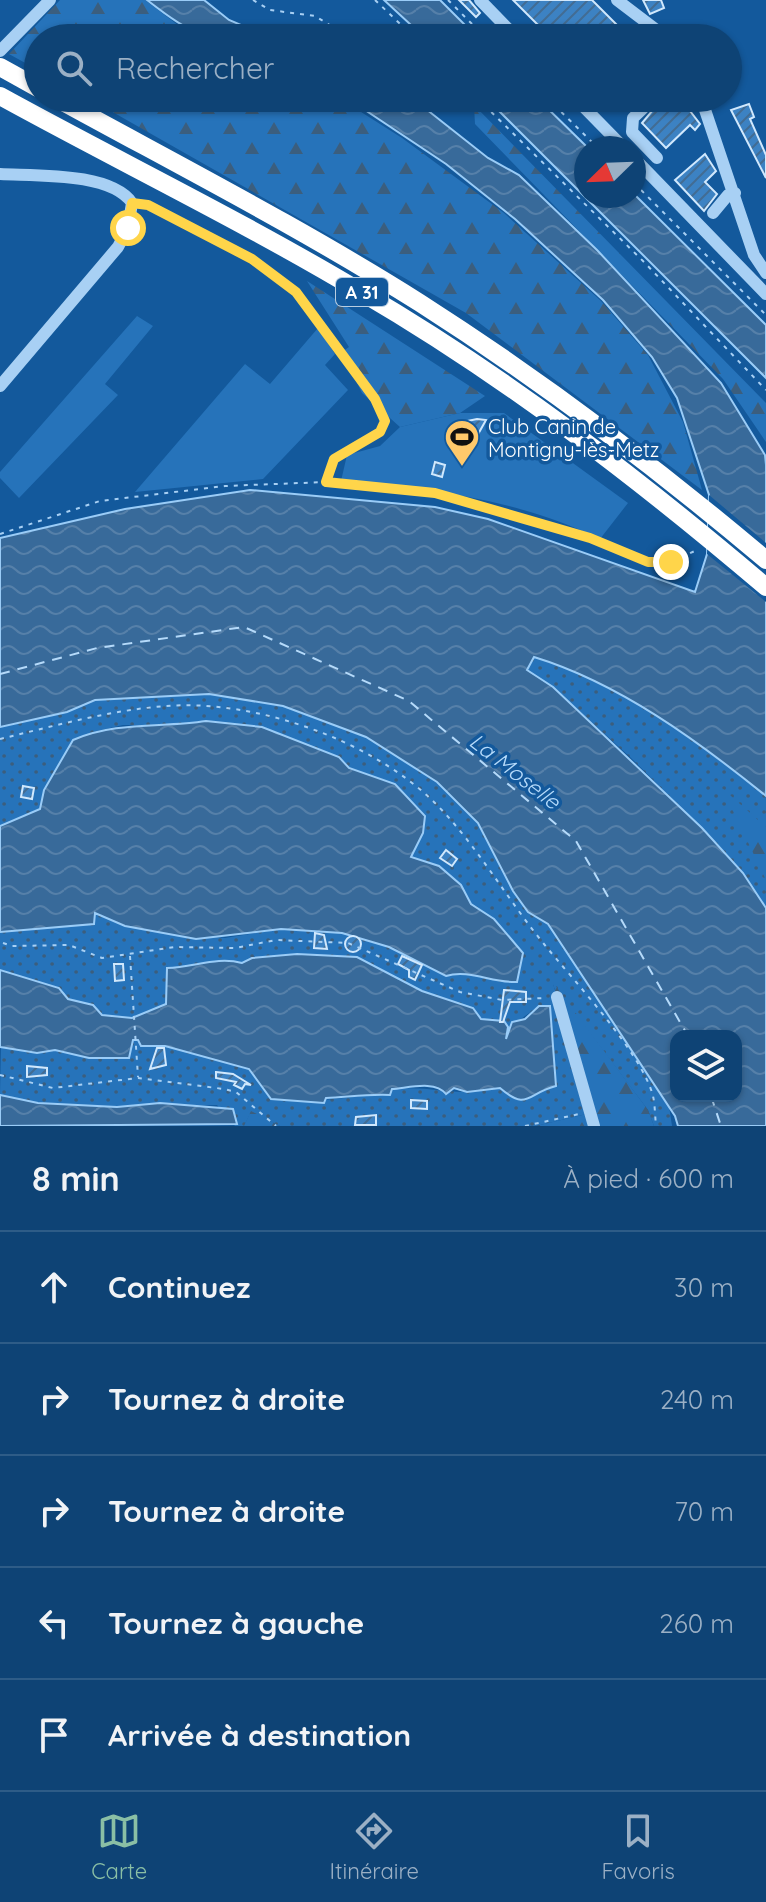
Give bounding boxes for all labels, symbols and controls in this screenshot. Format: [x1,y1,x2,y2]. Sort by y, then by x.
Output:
search box [24,24,742,112]
icon: search [52,46,96,90]
text: Rechercher [116,49,274,87]
north arrow [574,136,646,208]
route start [110,210,146,246]
road number: A 31 [336,278,388,306]
place label: Club Canin de Montigny-lès-Metz [488,414,659,462]
sports icon: Club Canin de Montigny-lès-Metz [443,418,481,468]
route end [653,544,689,580]
water label: La Moselle [464,727,567,816]
map controls [670,1030,742,1102]
button: layers [670,1030,742,1102]
text: 8 min [32,1157,120,1200]
text: À pied · 600 m [563,1162,734,1195]
icon: ahead [32,1265,76,1309]
text: Continuez [108,1268,250,1306]
text: 30 m [674,1271,734,1304]
icon: right [32,1377,76,1421]
text: Tournez à droite [108,1380,345,1418]
text: 240 m [660,1383,734,1416]
icon: right [32,1489,76,1533]
text: Tournez à droite [108,1492,345,1530]
text: 70 m [674,1495,734,1528]
icon: left [32,1601,76,1645]
text: Tournez à gauche [108,1604,364,1642]
text: 260 m [659,1607,734,1640]
icon: arrive [32,1713,76,1757]
text: Arrivée à destination [108,1716,411,1754]
tab: Carte [91,1809,147,1885]
tab: Itinéraire [330,1809,419,1885]
tab: Favoris [601,1809,675,1885]

